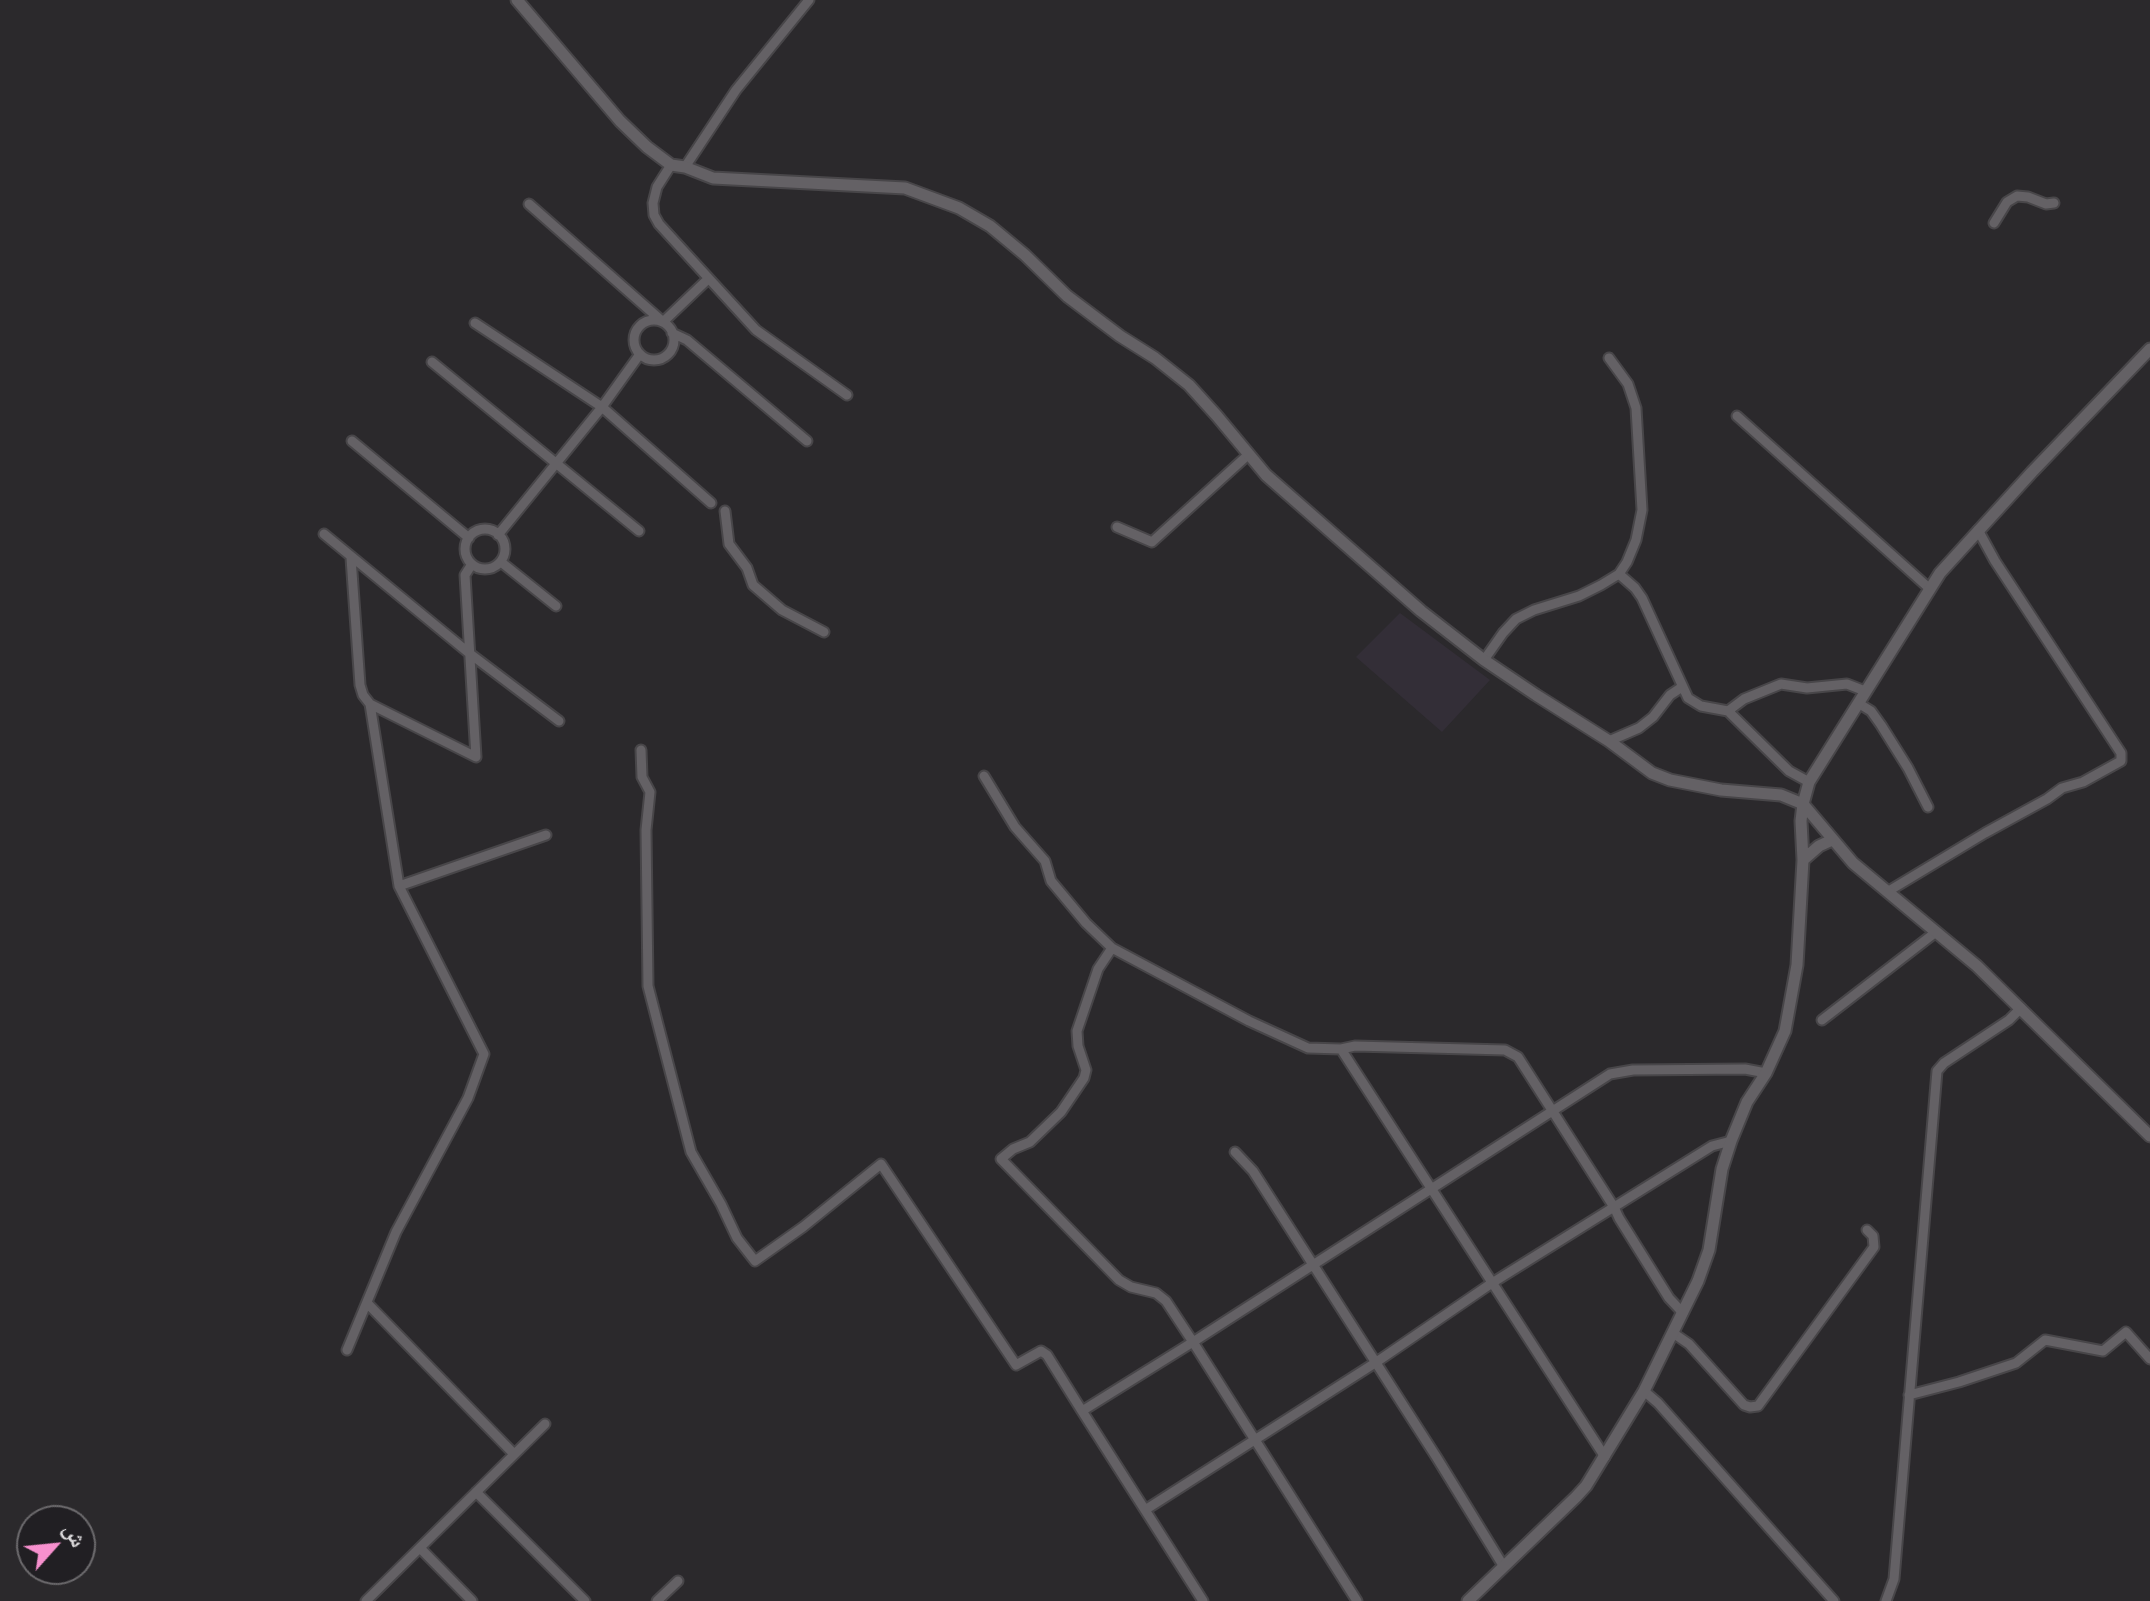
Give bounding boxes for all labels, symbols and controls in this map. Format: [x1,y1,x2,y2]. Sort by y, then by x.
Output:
north arrow [16,1505,96,1585]
text: ش [59,1518,93,1551]

